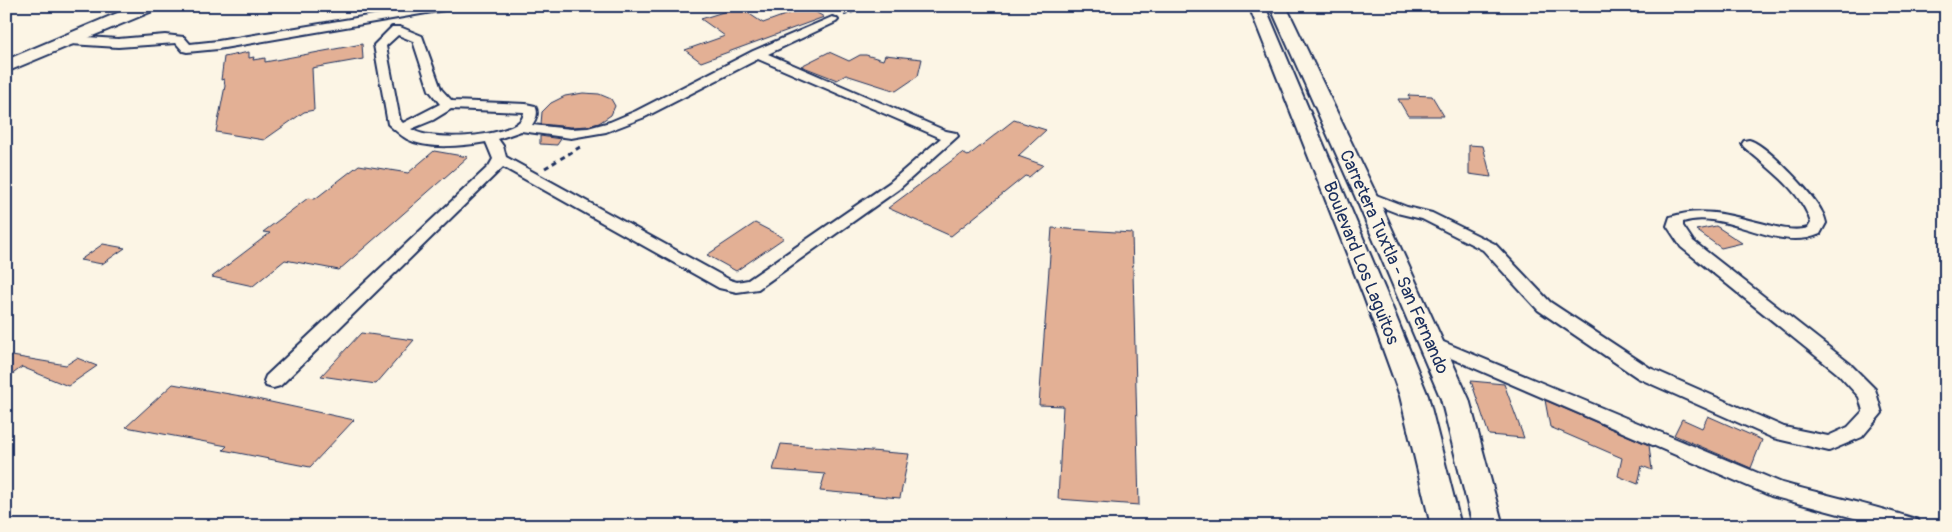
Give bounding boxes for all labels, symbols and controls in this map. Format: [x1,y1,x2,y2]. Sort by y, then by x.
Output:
street label: Carretera Tuxtla - San Fernando [1334,146,1454,378]
street label: Boulevard Los Laguitos [1318,178,1404,348]

